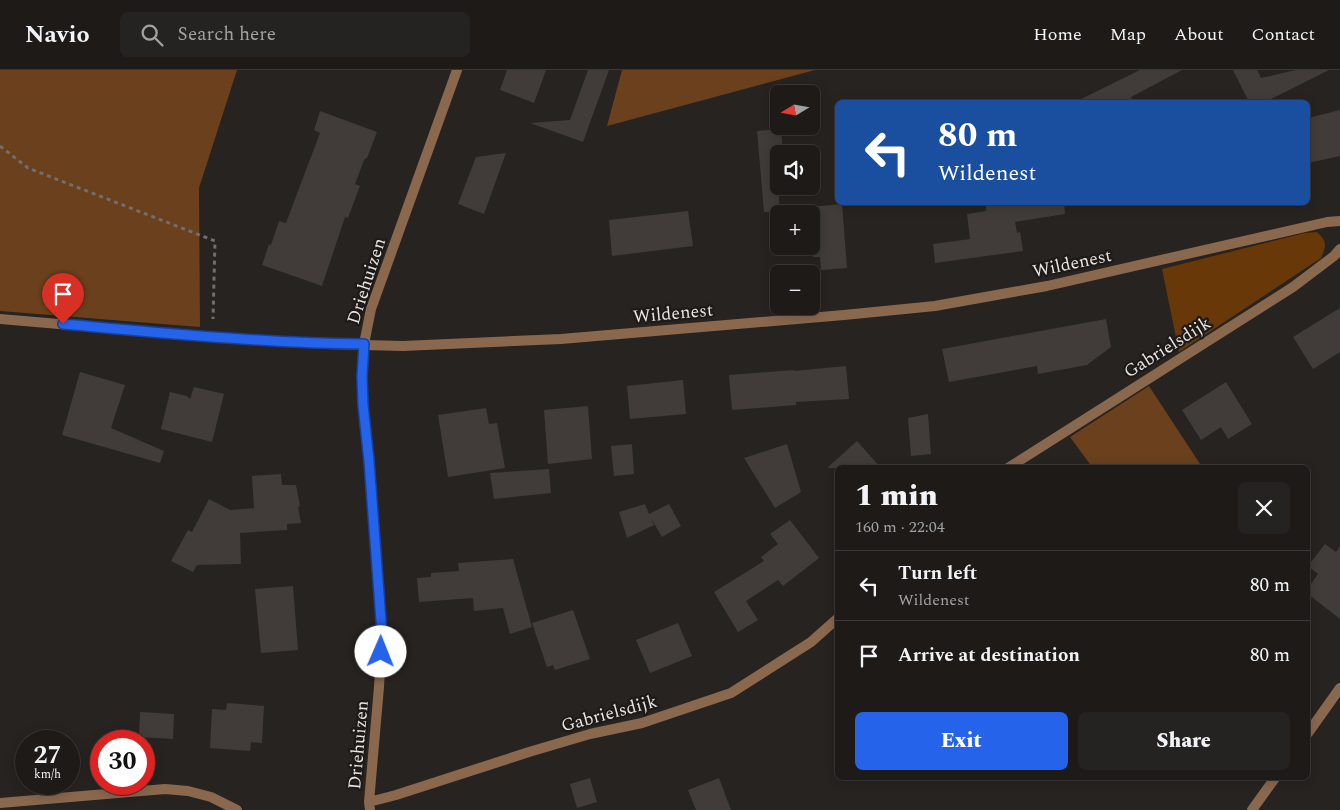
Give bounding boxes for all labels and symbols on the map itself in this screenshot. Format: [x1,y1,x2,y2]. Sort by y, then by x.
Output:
north arrow [770,85,820,135]
street label: Driehuizen [340,234,393,328]
street label: Wildenest [1030,242,1114,285]
pin [42,273,84,324]
street label: Wildenest [632,297,714,330]
street label: Gabrielsdijk [1118,310,1216,385]
position arrow [354,625,406,677]
street label: Gabrielsdijk [558,688,660,739]
street label: Driehuizen [341,699,376,791]
speed limit sign: 30 [90,730,155,795]

